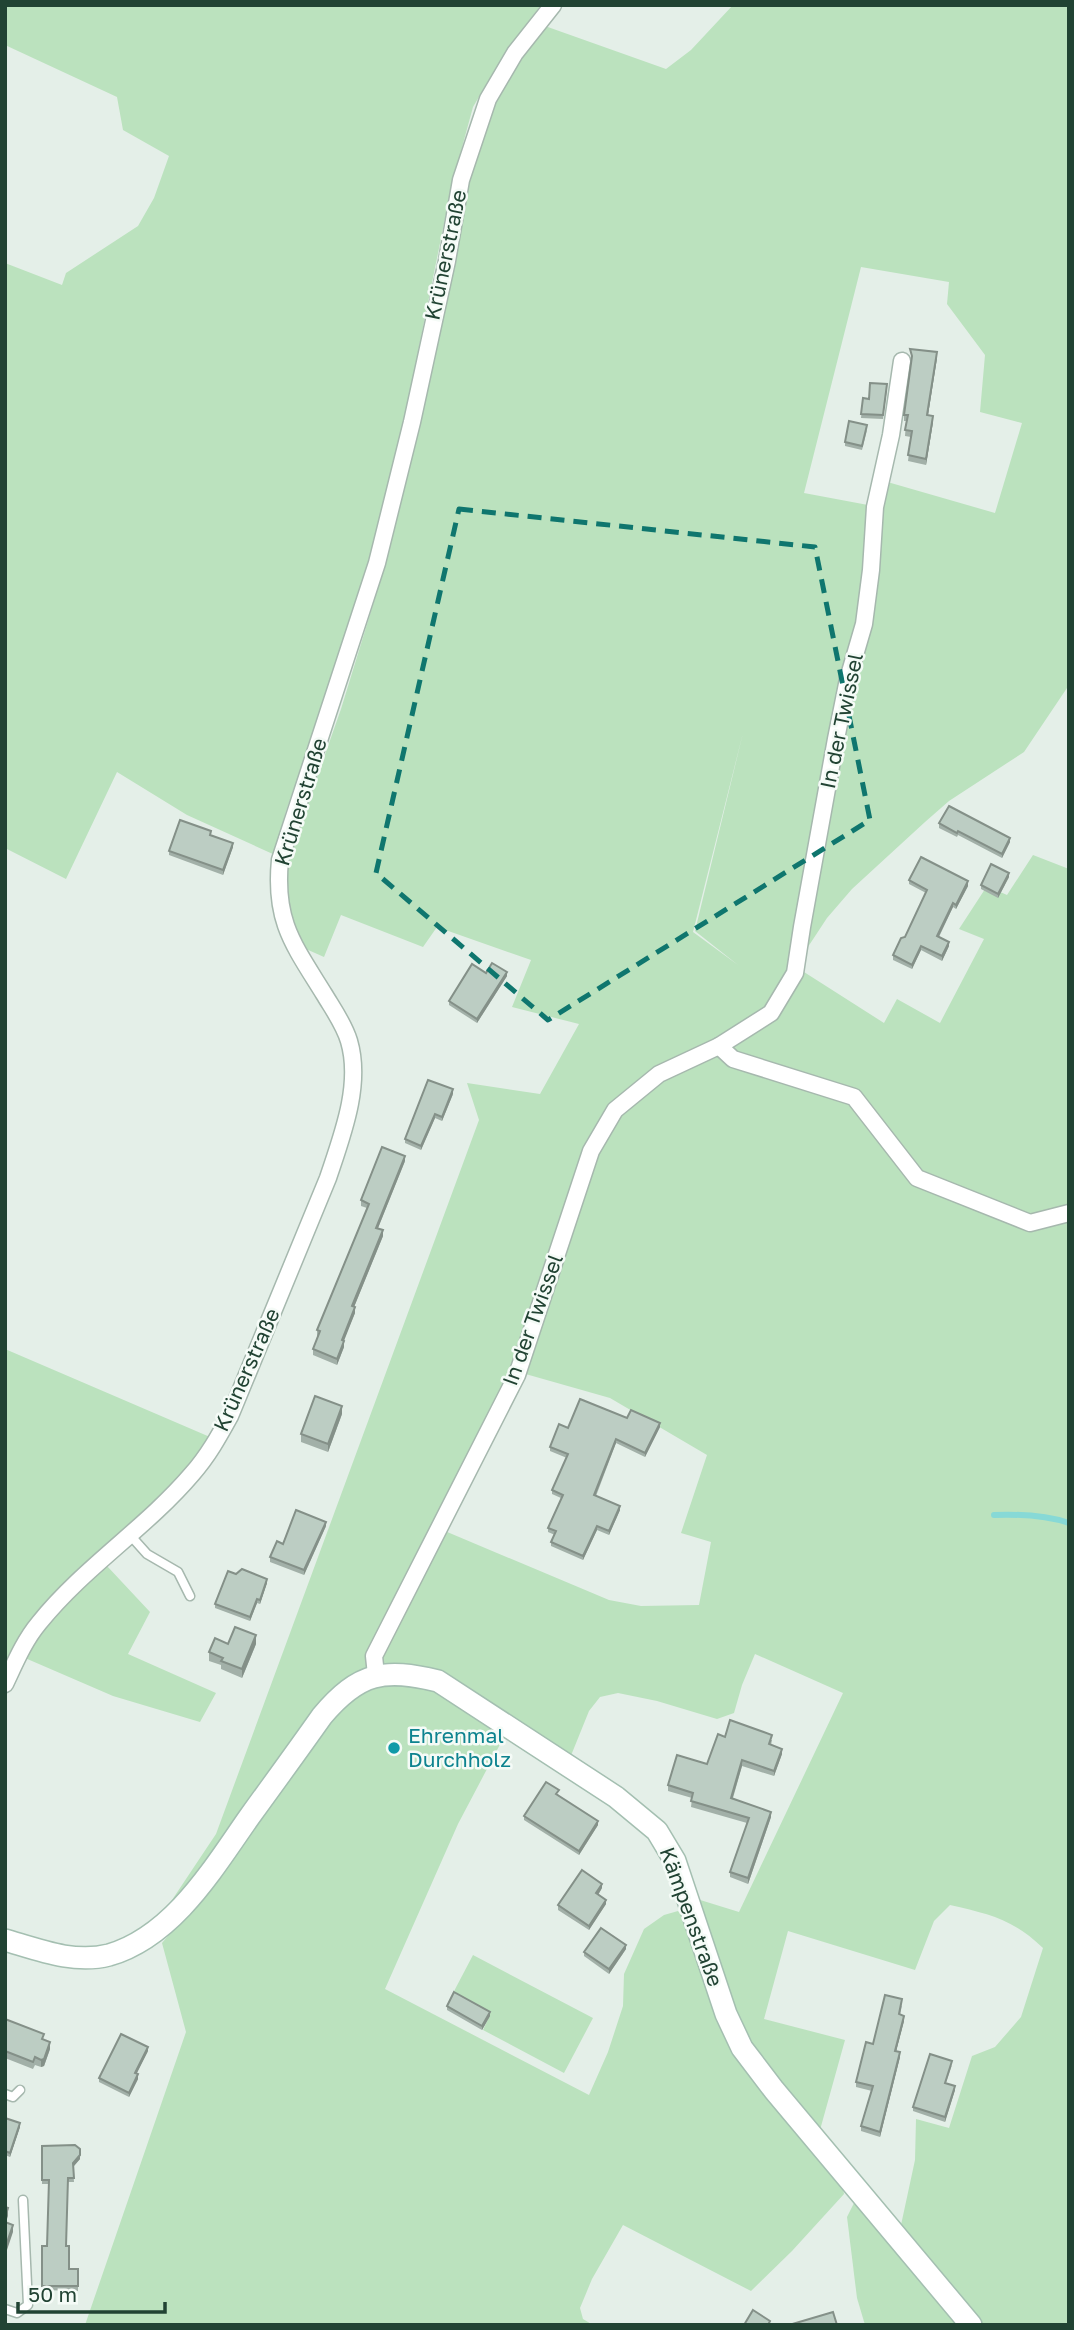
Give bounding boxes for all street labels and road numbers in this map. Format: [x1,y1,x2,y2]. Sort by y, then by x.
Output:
street label: Krünerstraße [419,187,472,322]
street label: In der Twissel [814,650,868,791]
street label: Krünerstraße [268,735,332,869]
street label: In der Twissel [496,1250,568,1389]
street label: Krünerstraße [207,1304,285,1435]
street label: Kämpenstraße [655,1843,729,1990]

